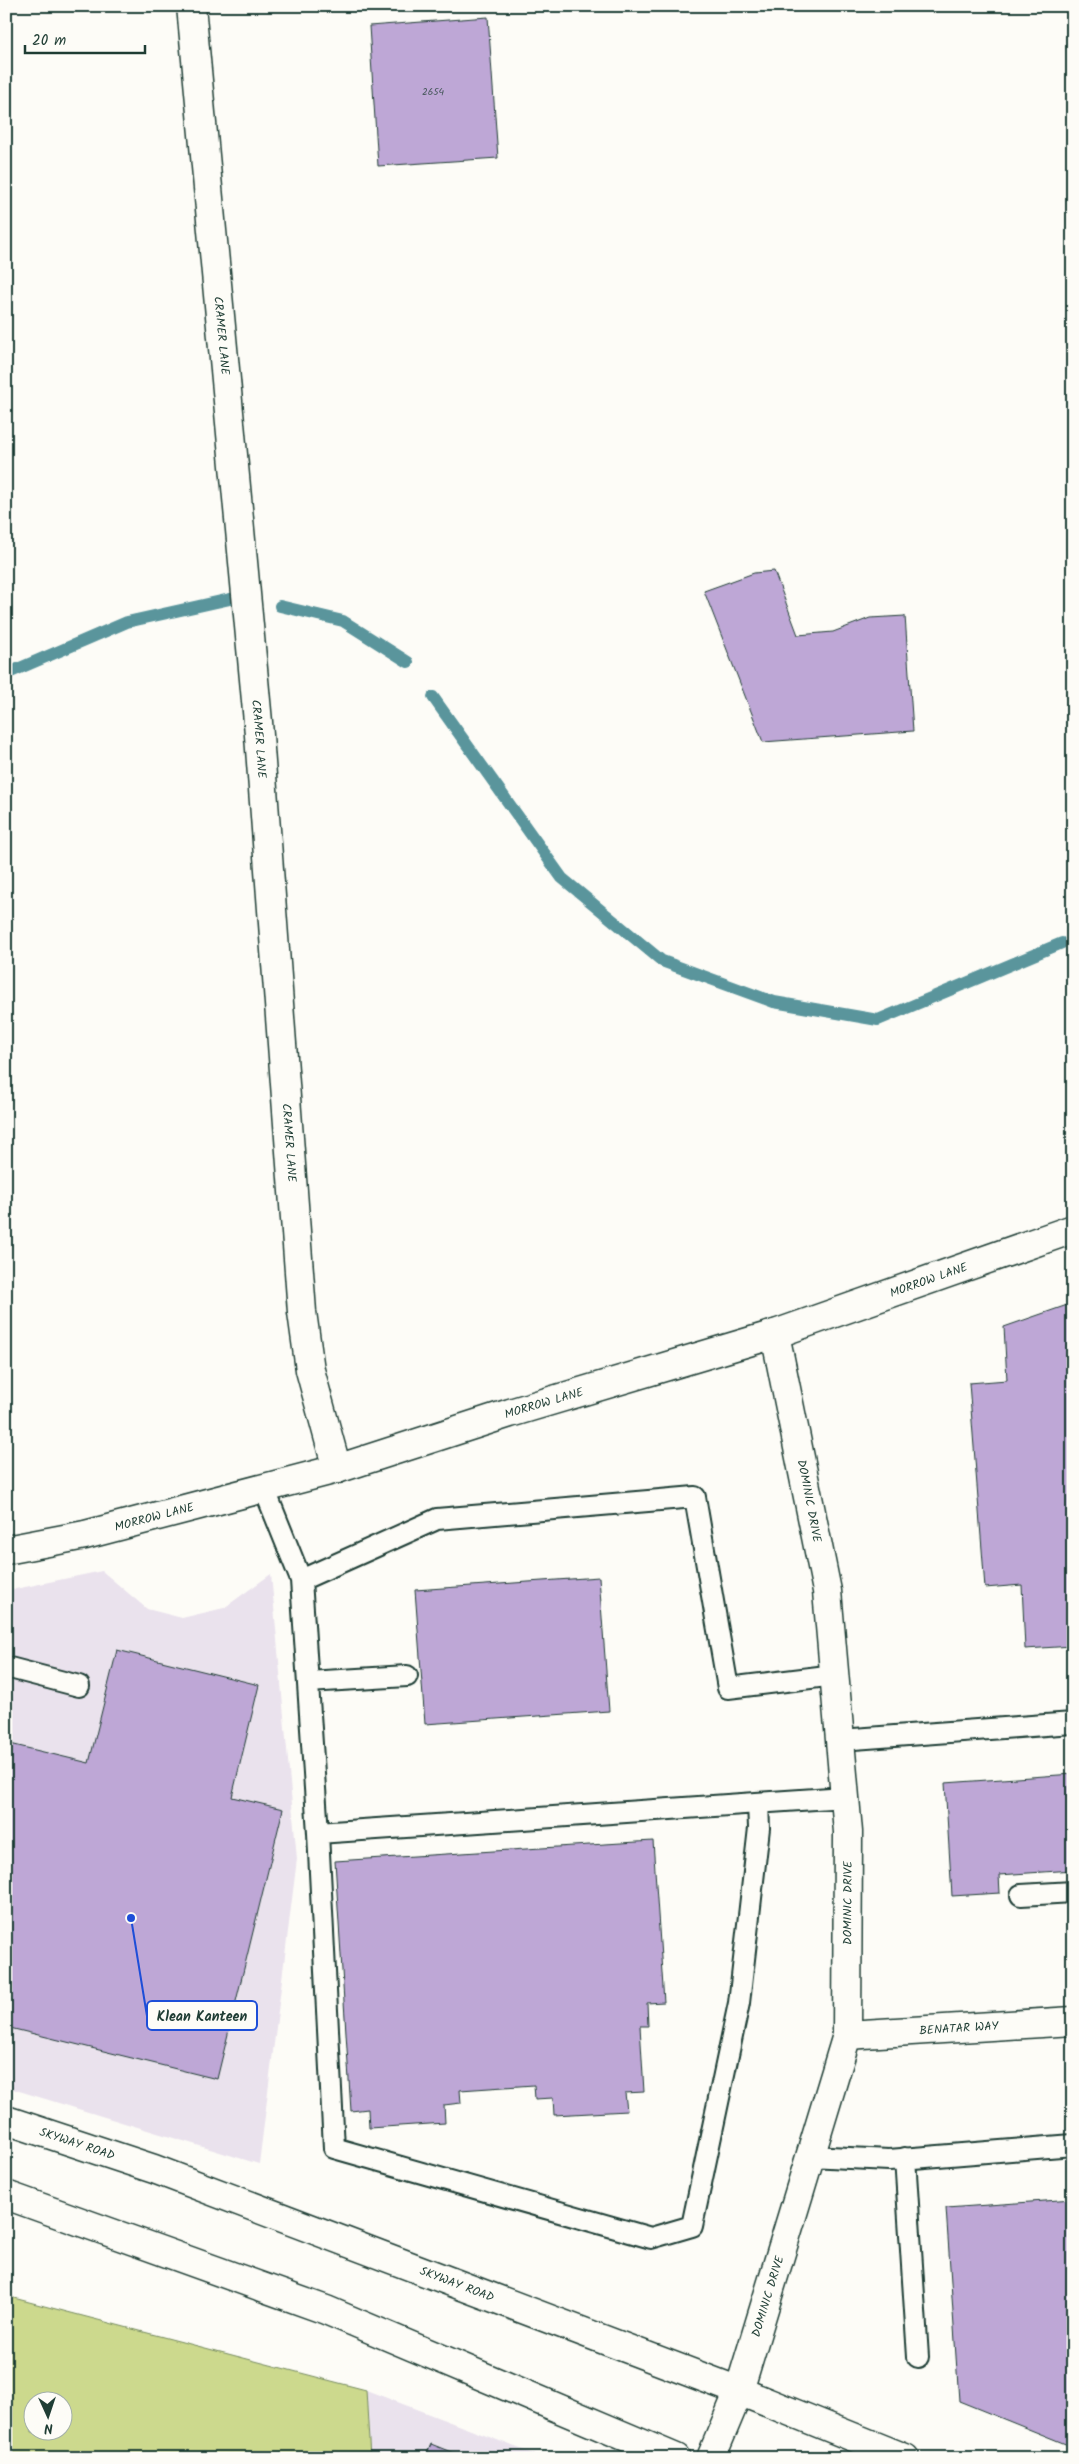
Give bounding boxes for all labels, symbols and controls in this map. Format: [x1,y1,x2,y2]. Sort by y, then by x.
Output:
scale bar [25,22,145,54]
text: 20 m [32,29,66,53]
house number: 2654 [422,84,445,100]
street label: CRAMER LANE [209,295,235,377]
street label: CRAMER LANE [246,699,272,780]
street label: CRAMER LANE [277,1103,302,1184]
street label: MORROW LANE [887,1257,971,1302]
street label: MORROW LANE [502,1382,586,1424]
street label: DOMINIC DRIVE [792,1458,827,1545]
street label: MORROW LANE [112,1497,197,1536]
street label: DOMINIC DRIVE [838,1860,857,1945]
callout: Klean Kanteen [147,2001,257,2030]
text: Klean Kanteen [157,2006,247,2028]
street label: BENATAR WAY [919,2016,1000,2040]
street label: SKYWAY ROAD [37,2122,118,2165]
street label: DOMINIC DRIVE [746,2252,789,2339]
street label: SKYWAY ROAD [417,2261,497,2307]
north arrow [22,2392,72,2442]
text: N [43,2417,54,2439]

